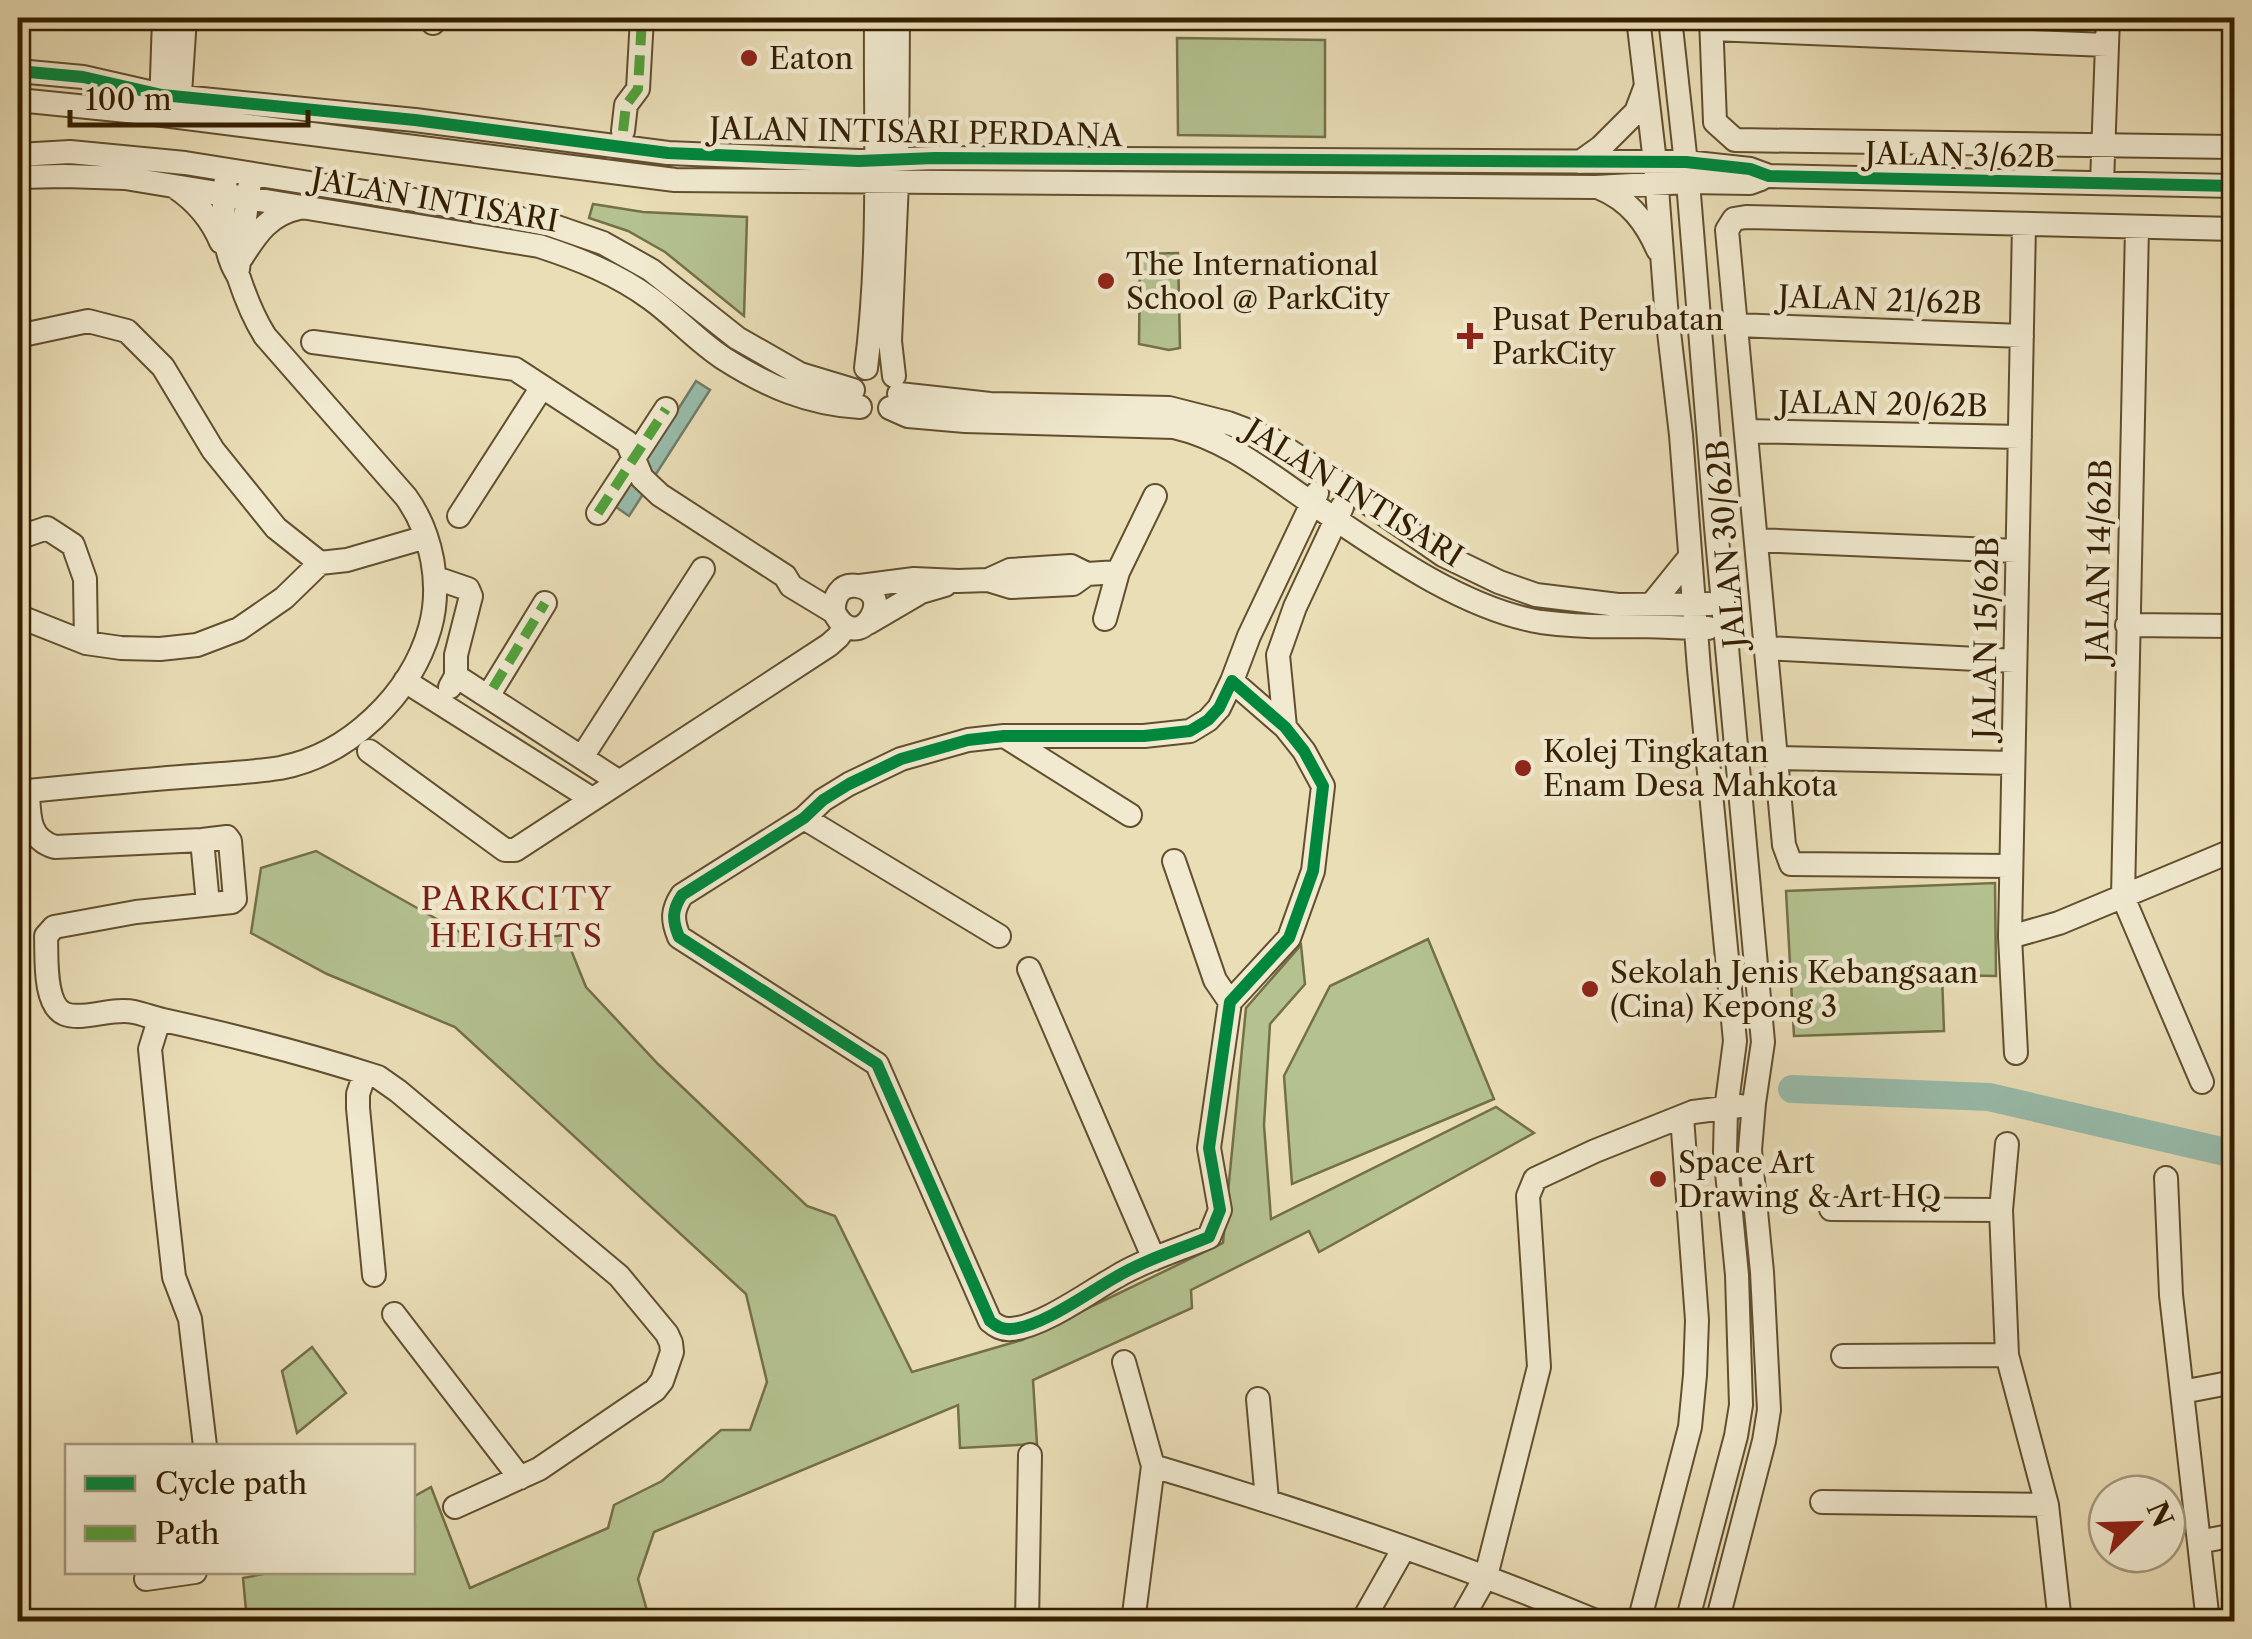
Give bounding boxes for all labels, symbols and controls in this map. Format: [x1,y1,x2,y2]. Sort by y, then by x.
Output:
place label: Eaton [769,40,854,77]
marker: Eaton [738,47,760,69]
scale bar [70,65,308,127]
text: 100 m [85,81,172,118]
street label: JALAN INTISARI PERDANA [705,110,1124,154]
street label: JALAN 3/62B [1861,135,2055,175]
street label: JALAN INTISARI [305,159,561,240]
place label: The International School @ ParkCity [1126,246,1390,317]
marker: The International School @ ParkCity [1095,270,1117,292]
street label: JALAN 21/62B [1774,278,1982,322]
place label: Pusat Perubatan ParkCity [1492,301,1724,372]
marker: Pusat Perubatan ParkCity [1457,323,1483,349]
street label: JALAN 20/62B [1774,384,1988,424]
street label: JALAN INTISARI [1235,409,1470,575]
street label: JALAN 30/62B [1698,438,1754,654]
street label: JALAN 14/62B [2079,459,2119,667]
street label: JALAN 15/62B [1966,537,2006,743]
place label: Kolej Tingkatan Enam Desa Mahkota [1543,733,1838,804]
marker: Kolej Tingkatan Enam Desa Mahkota [1512,757,1534,779]
district label: PARKCITY HEIGHTS [421,879,613,955]
place label: Sekolah Jenis Kebangsaan (Cina) Kepong 3 [1610,954,1978,1025]
marker: Sekolah Jenis Kebangsaan (Cina) Kepong 3 [1579,978,1601,1000]
place label: Space Art Drawing & Art HQ [1678,1144,1941,1215]
marker: Space Art Drawing & Art HQ [1647,1168,1669,1190]
legend [65,1444,415,1574]
text: Cycle path [155,1465,307,1502]
north arrow [2087,1474,2187,1574]
text: N [2140,1496,2180,1532]
text: Path [155,1515,220,1552]

